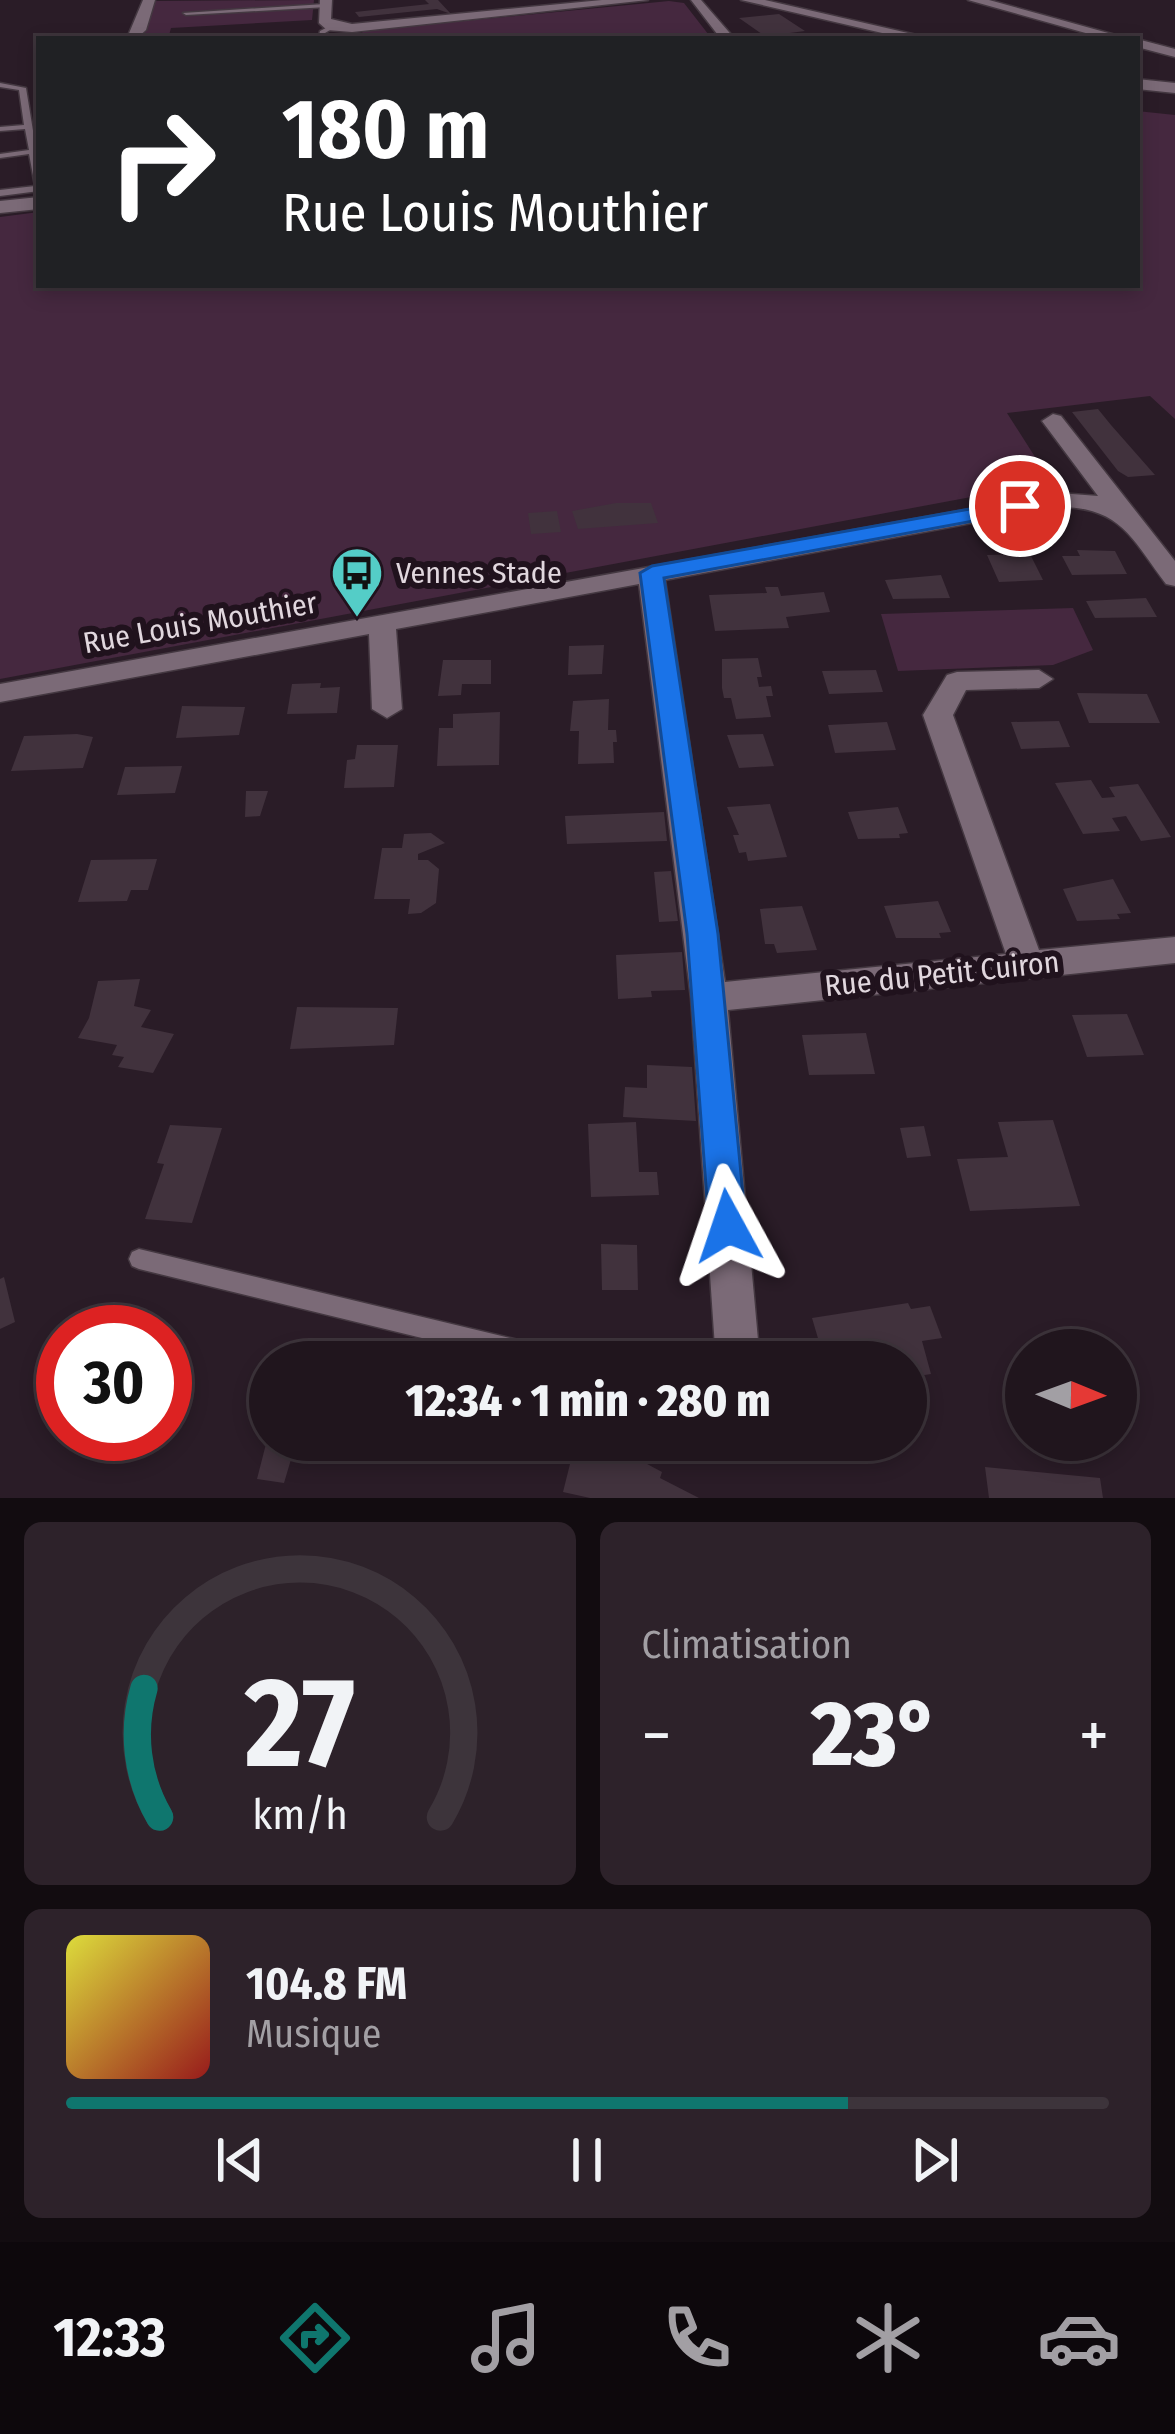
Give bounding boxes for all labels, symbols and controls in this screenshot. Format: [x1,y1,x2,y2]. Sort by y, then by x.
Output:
text: 180 m [282,79,489,180]
icon: right [84,84,240,240]
text: Rue Louis Mouthier [282,181,708,245]
pin [969,455,1071,557]
icon: arrive [987,473,1053,539]
bus stop icon: Vennes Stade [329,545,385,619]
place label: Vennes Stade [396,555,562,591]
street label: Rue Louis Mouthier [80,585,320,661]
street label: Rue du Petit Cuiron [823,944,1061,1004]
position arrow [665,1163,791,1289]
speed limit sign: 30 [36,1305,192,1461]
north arrow [1005,1329,1137,1461]
map controls [1005,1329,1137,1461]
text: 12:34 · 1 min · 280 m [405,1374,771,1428]
text: Climatisation [642,1622,852,1668]
text: 27 [244,1649,355,1799]
text: 23° [811,1681,939,1789]
text: − [642,1696,671,1775]
text: + [1079,1696,1109,1775]
text: km/h [252,1788,348,1839]
text: 104.8 FM [246,1957,407,2011]
text: Musique [246,2011,381,2057]
icon: previous [207,2127,273,2193]
icon: pause [554,2127,620,2193]
icon: next [902,2127,968,2193]
icon: directions [273,2296,357,2380]
icon: music [464,2296,548,2380]
icon: phone [655,2296,739,2380]
icon: climate [846,2296,930,2380]
icon: car [1037,2296,1121,2380]
text: 12:33 [54,2306,166,2370]

